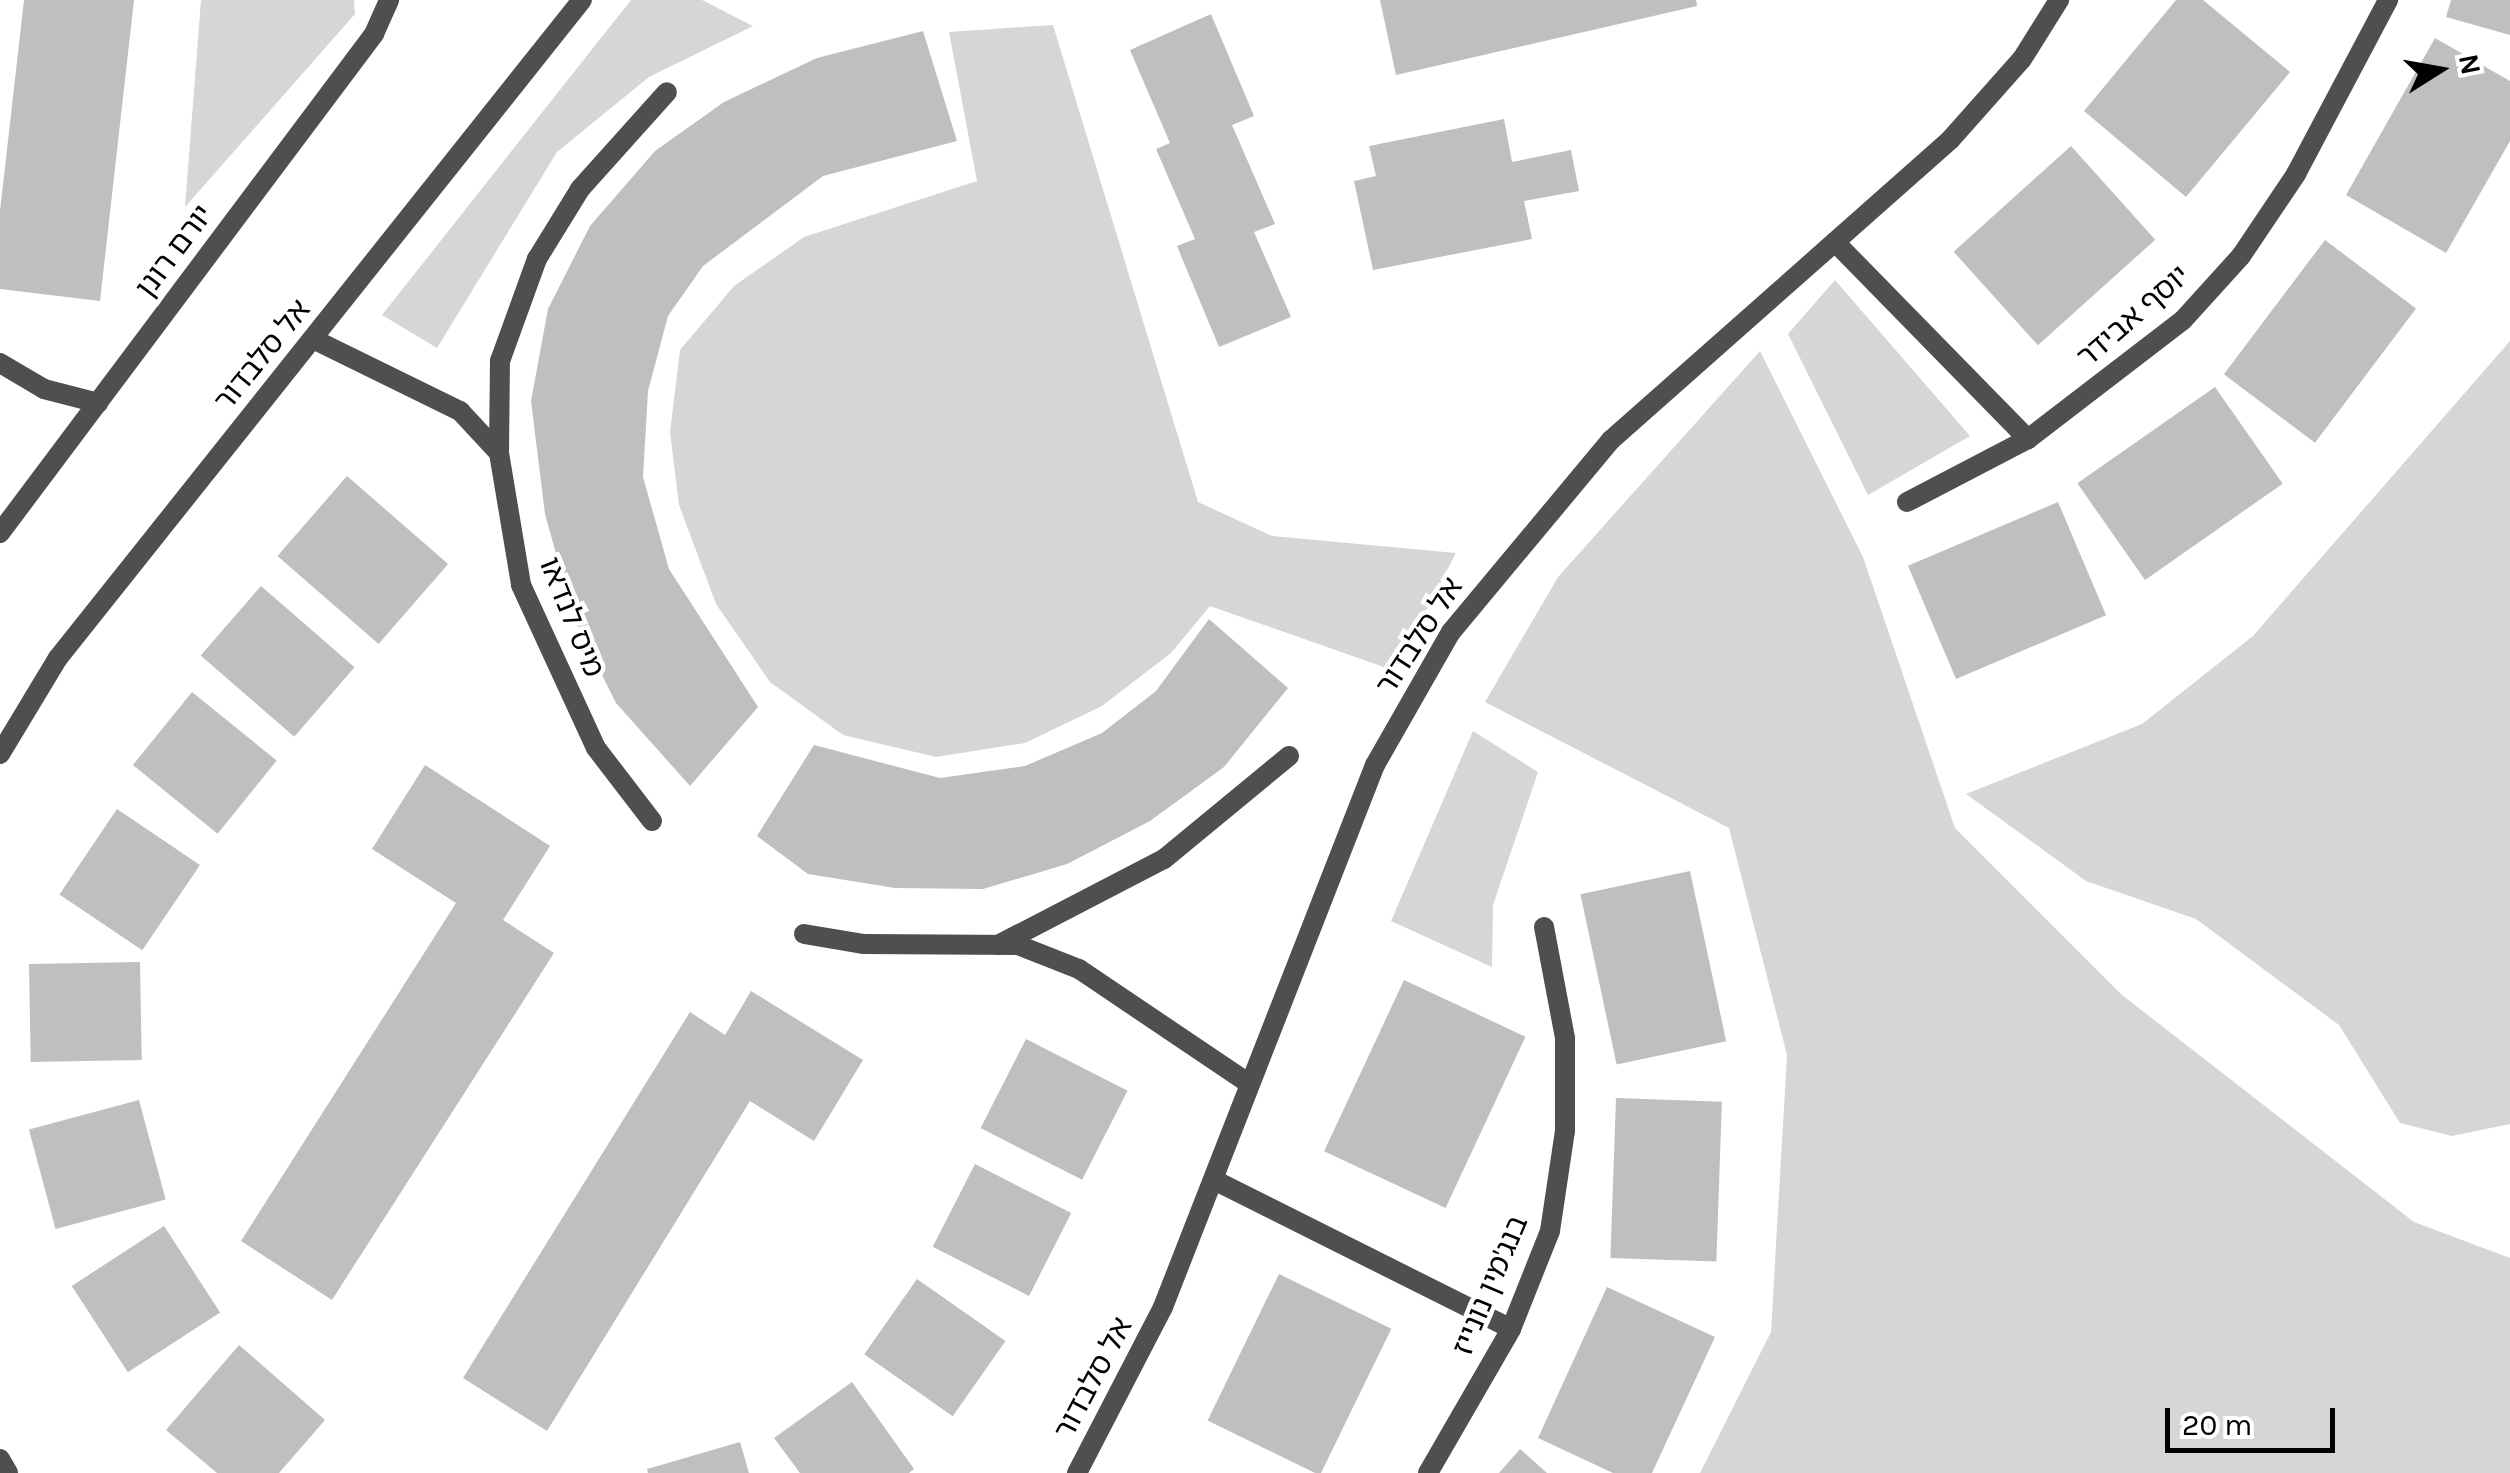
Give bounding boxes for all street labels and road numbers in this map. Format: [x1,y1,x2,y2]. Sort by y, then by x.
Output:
street label: יורם רונן [127,198,221,304]
street label: יוסף אבידר [2069,257,2197,375]
street label: אל סלבדור [206,292,318,418]
street label: מיס לנדאו [532,552,612,682]
street label: אל סלבדור [1368,571,1470,701]
street label: בנג'מין נונייז [1444,1210,1536,1360]
street label: אל סלבדור [1046,1311,1140,1445]

